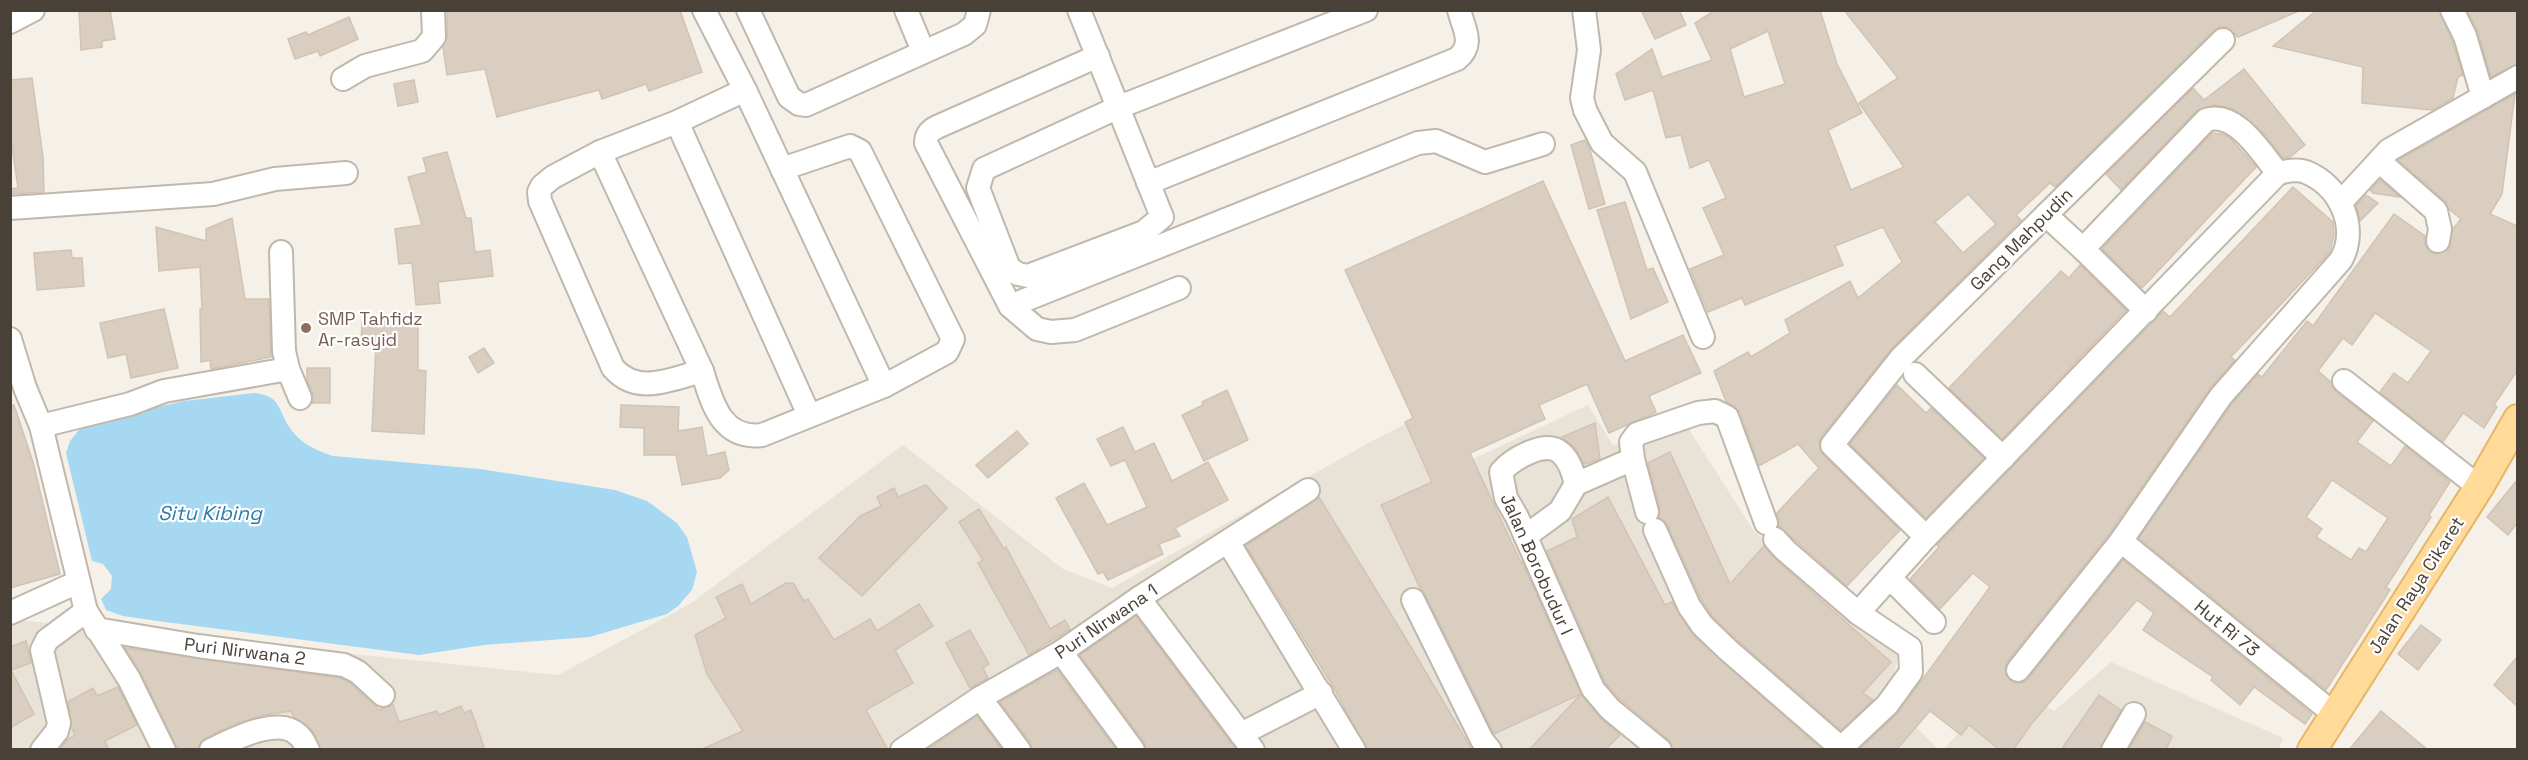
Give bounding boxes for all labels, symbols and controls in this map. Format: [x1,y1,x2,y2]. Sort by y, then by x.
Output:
street label: Gang Mahpudin [1965,183,2077,295]
place label: SMP Tahfidz Ar-rasyid [318,307,423,351]
marker: SMP Tahfidz Ar-rasyid [299,321,313,335]
street label: Jalan Borobudur I [1495,490,1579,638]
water label: Situ Kibing [158,500,263,526]
street label: Jalan Raya Cikaret [2363,512,2469,658]
street label: Puri Nirwana 1 [1050,578,1162,664]
street label: Hut Ri 73 [2190,595,2264,661]
street label: Puri Nirwana 2 [183,632,307,670]

